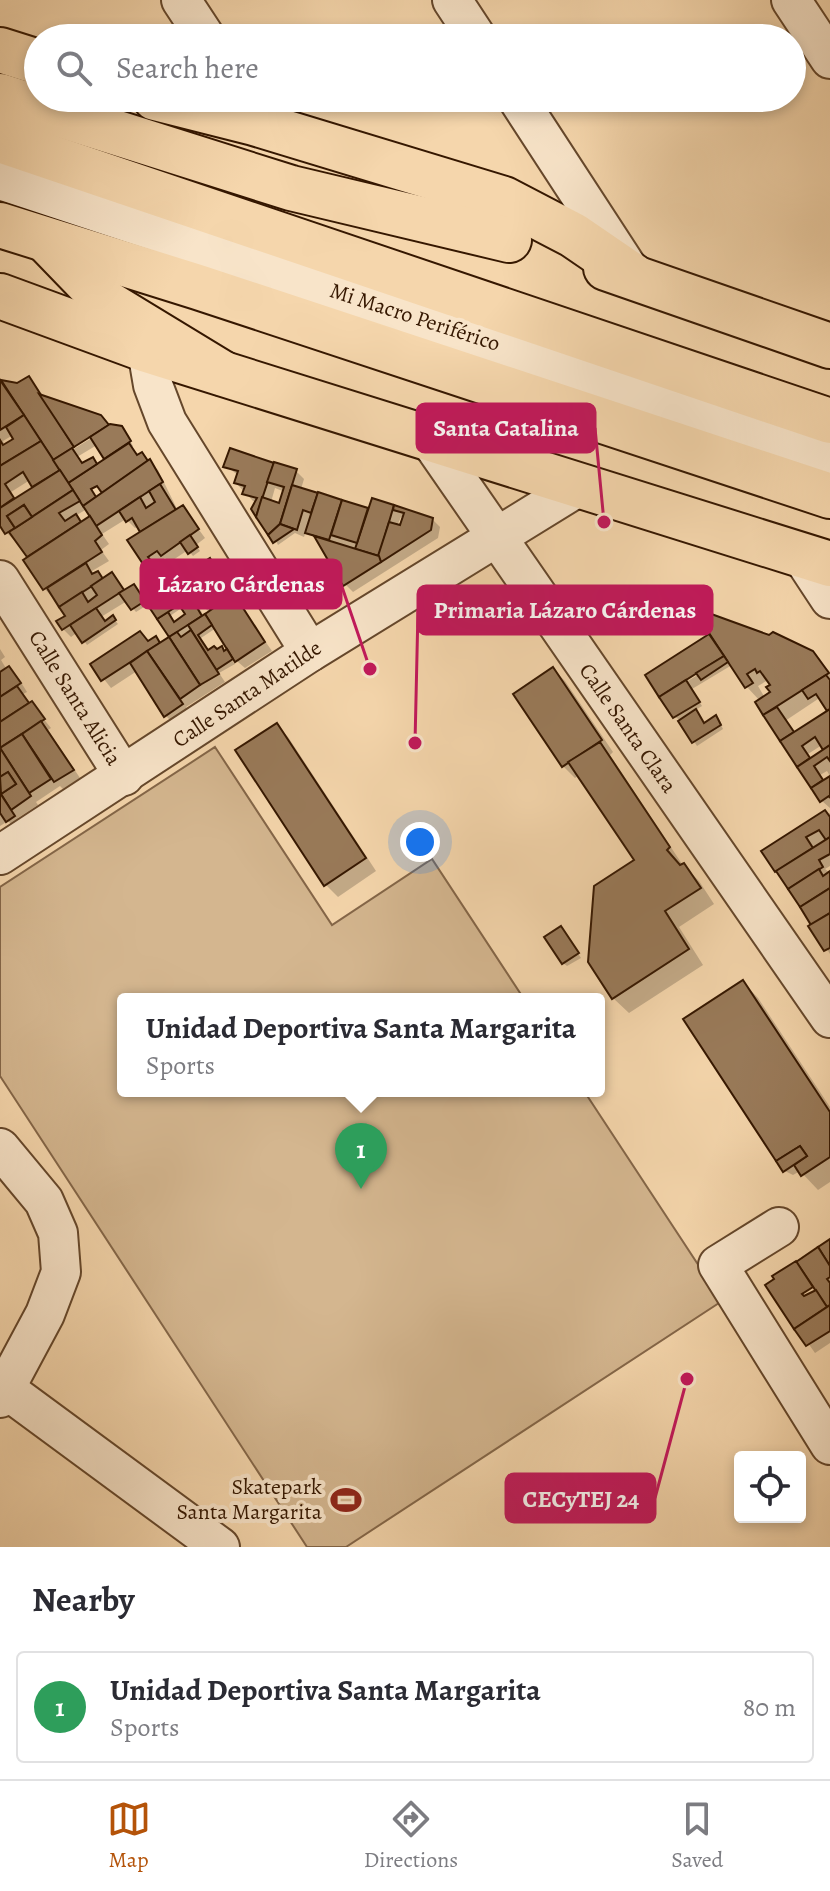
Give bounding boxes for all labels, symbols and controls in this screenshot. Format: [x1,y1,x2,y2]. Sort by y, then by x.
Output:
search box [24,24,806,112]
icon: search [52,46,96,90]
text: Search here [116,48,259,88]
street label: Mi Macro Periférico [326,275,504,359]
callout: Santa Catalina [417,404,595,452]
text: Santa Catalina [433,412,579,444]
callout: Lázaro Cárdenas [141,560,341,608]
text: Lázaro Cárdenas [157,568,325,600]
callout: Primaria Lázaro Cárdenas [418,586,712,634]
text: Primaria Lázaro Cárdenas [434,594,696,626]
street label: Calle Santa Alicia [21,625,129,772]
street label: Calle Santa Matilde [167,633,327,755]
street label: Calle Santa Clara [572,657,684,800]
your location [400,822,440,862]
popup [117,993,605,1097]
text: Unidad Deportiva Santa Margarita [146,1008,576,1048]
text: Sports [146,1048,215,1083]
pin: 1 [335,1123,387,1189]
map controls [734,1451,806,1523]
button: locate [734,1451,806,1523]
place label: Skatepark Santa Margarita [176,1472,323,1527]
callout: CECyTEJ 24 [506,1474,655,1522]
sports icon: Skatepark Santa Margarita [329,1483,363,1517]
text: CECyTEJ 24 [523,1483,639,1515]
text: Nearby [32,1576,135,1623]
text: Unidad Deportiva Santa Margarita [110,1670,541,1710]
text: 1 [55,1690,65,1725]
text: 80 m [743,1690,796,1725]
text: Sports [110,1710,179,1745]
tab: Map [107,1797,151,1875]
tab: Directions [364,1797,458,1875]
tab: Saved [671,1797,723,1875]

